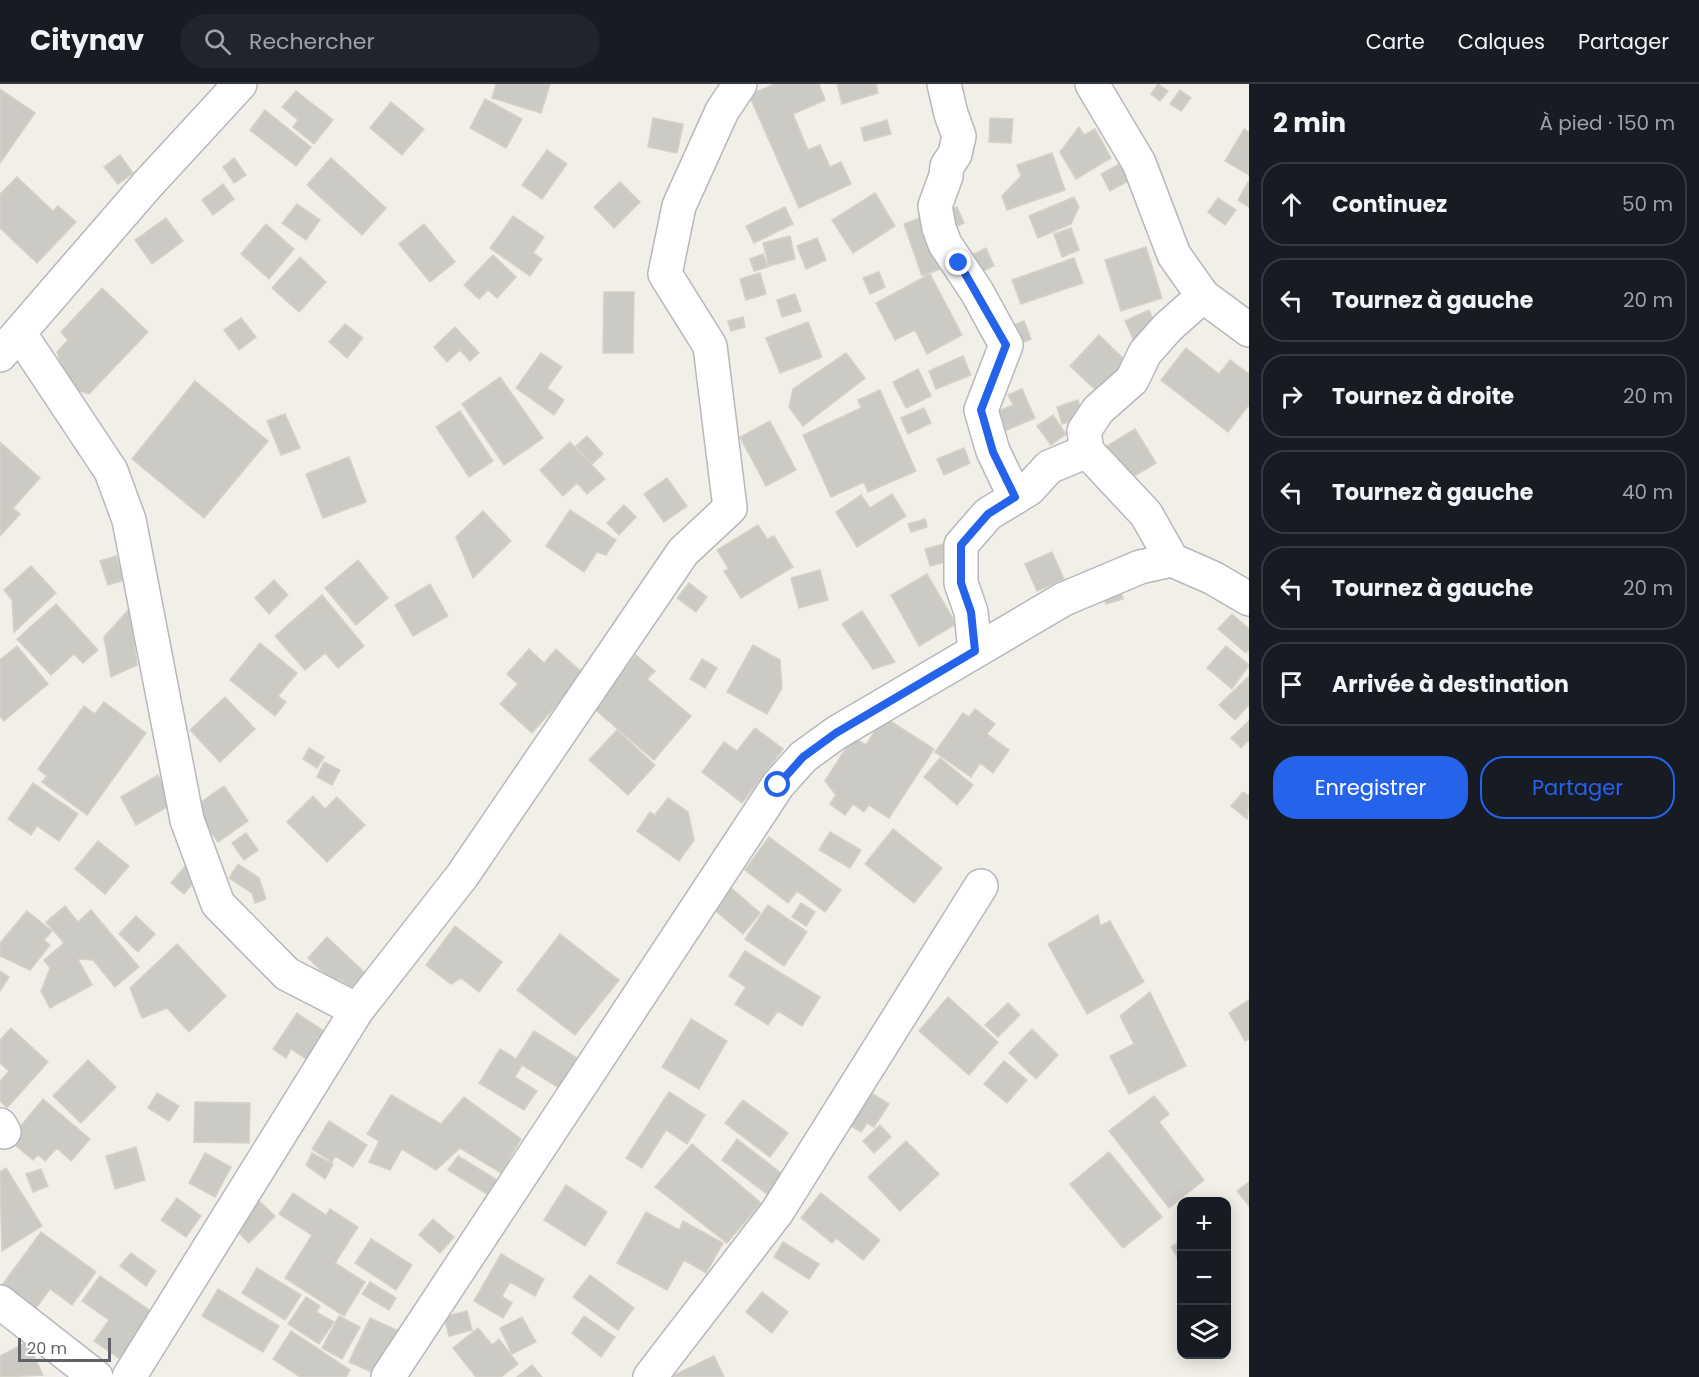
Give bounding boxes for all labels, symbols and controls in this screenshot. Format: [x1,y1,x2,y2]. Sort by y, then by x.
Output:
search box [180,14,600,68]
text: Citynav [30,21,144,60]
icon: search [201,25,234,58]
text: Rechercher [249,26,375,57]
text: Carte [1366,27,1425,56]
text: Calques [1458,27,1545,56]
text: Partager [1578,27,1669,56]
text: 2 min [1273,105,1346,141]
text: À pied · 150 m [1539,109,1675,137]
icon: ahead [1275,188,1308,221]
text: Continuez [1332,189,1447,220]
text: 50 m [1622,190,1673,218]
route end [945,249,971,275]
icon: left [1275,284,1308,317]
text: Tournez à gauche [1332,285,1533,316]
text: 20 m [1623,286,1673,314]
icon: right [1275,380,1308,413]
text: Tournez à droite [1332,381,1514,412]
text: 20 m [1623,382,1673,410]
icon: left [1275,476,1308,509]
text: Tournez à gauche [1332,477,1533,508]
text: 40 m [1622,478,1673,506]
icon: left [1275,572,1308,605]
text: Tournez à gauche [1332,573,1533,604]
text: 20 m [1623,574,1673,602]
icon: arrive [1275,668,1308,701]
text: Arrivée à destination [1332,669,1569,700]
button: Enregistrer [1273,756,1468,819]
button: Partager [1480,756,1675,819]
route start [764,771,790,797]
map controls [1177,1197,1231,1359]
button: + [1177,1197,1231,1251]
button: − [1177,1251,1231,1305]
button: layers [1177,1305,1231,1359]
scale bar [18,1335,111,1362]
text: 20 m [27,1337,67,1360]

